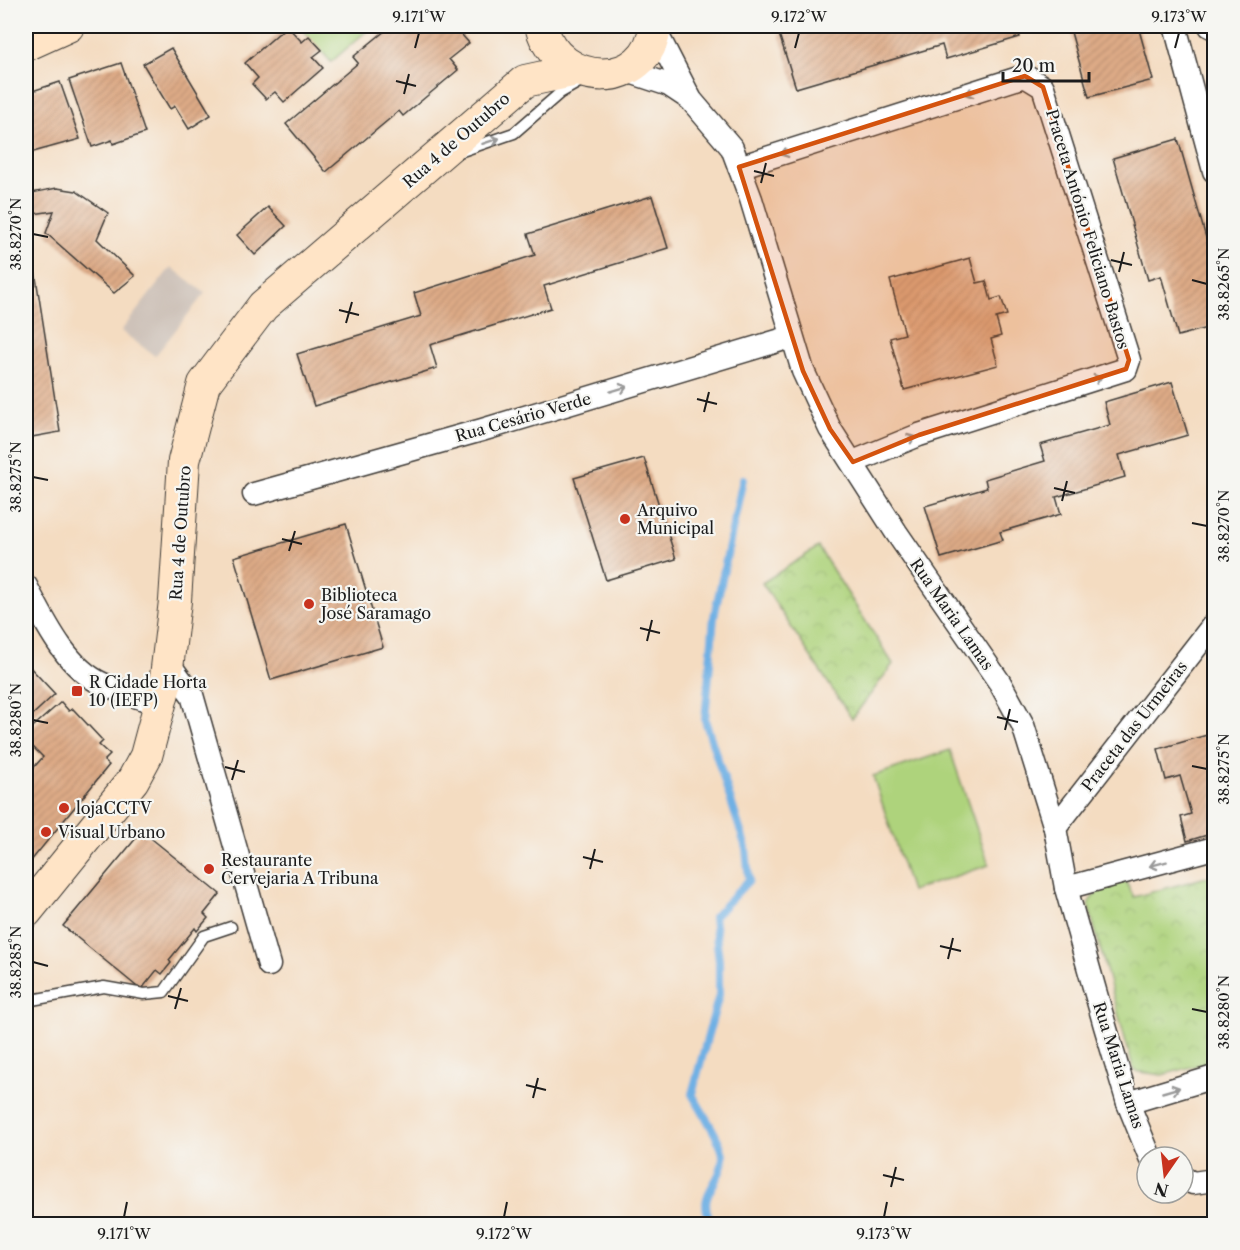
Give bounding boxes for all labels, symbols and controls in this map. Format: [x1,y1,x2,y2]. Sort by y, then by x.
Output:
text: 9.171°W [392,7,446,26]
text: 9.172°W [771,7,827,26]
text: 9.173°W [1151,7,1207,26]
scale bar [1003,45,1088,83]
text: 20 m [1012,55,1056,77]
one-way arrow [965,87,984,98]
street label: Rua 4 de Outubro [398,88,514,192]
street label: Praceta António Feliciano Bastos [1042,107,1134,351]
one-way arrow [481,134,500,145]
one-way arrow [780,147,799,158]
text: 38.8270°N [6,198,25,270]
text: 38.8265°N [1214,248,1233,320]
one-way arrow [1083,374,1102,385]
one-way arrow [609,383,628,394]
street label: Rua Cesário Verde [453,388,593,446]
one-way arrow [898,434,916,445]
text: 38.8275°N [6,441,25,513]
street label: Rua 4 de Outubro [165,465,195,601]
text: 38.8270°N [1214,490,1233,562]
place label: Arquivo Municipal [636,500,714,538]
marker: Arquivo Municipal [618,512,632,526]
street label: Rua Maria Lamas [906,554,998,674]
place label: Biblioteca José Saramago [318,585,431,623]
marker: Biblioteca José Saramago [302,597,316,611]
street label: Praceta das Urmeiras [1077,657,1191,795]
place label: R Cidade Horta 10 (IEFP) [89,672,207,710]
text: 38.8280°N [6,683,25,757]
marker: R Cidade Horta 10 (IEFP) [70,684,84,698]
text: 38.8275°N [1214,733,1233,805]
place label: lojaCCTV [76,798,152,818]
marker: lojaCCTV [57,801,71,815]
place label: Visual Urbano [57,822,165,842]
marker: Visual Urbano [39,825,53,839]
place label: Restaurante Cervejaria A Tribuna [221,850,379,888]
one-way arrow [1149,858,1168,870]
marker: Restaurante Cervejaria A Tribuna [202,862,216,876]
text: 38.8285°N [6,925,25,999]
text: 38.8280°N [1214,975,1233,1049]
street label: Rua Maria Lamas [1089,999,1149,1131]
one-way arrow [1161,1084,1180,1095]
north arrow [1135,1145,1195,1205]
text: N [1152,1178,1171,1201]
text: 9.171°W [97,1224,151,1243]
text: 9.172°W [476,1224,532,1243]
text: 9.173°W [856,1224,912,1243]

